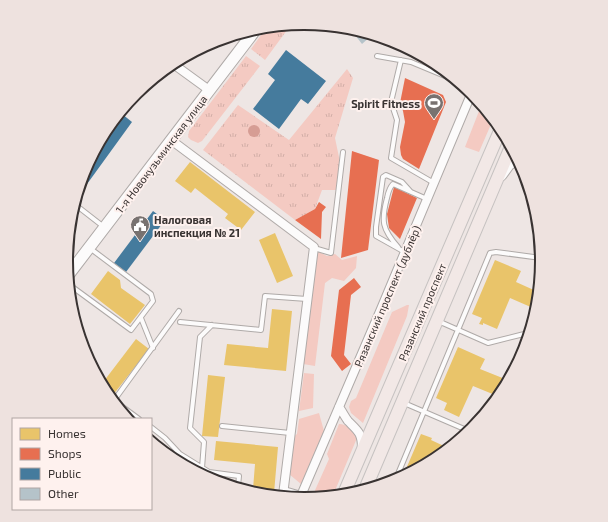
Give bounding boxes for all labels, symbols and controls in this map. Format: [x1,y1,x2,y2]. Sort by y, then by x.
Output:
street label: 1-я Новокузьминская улица [112,92,210,216]
sports icon: Spirit Fitness [423,92,445,120]
place label: Spirit Fitness [351,97,420,110]
place label: Налоговая инспекция № 21 [154,213,240,239]
public building icon: Налоговая инспекция № 21 [129,214,151,242]
street label: Рязанский проспект (дублёр) [351,223,423,369]
street label: Рязанский проспект [395,261,449,363]
legend [12,418,152,510]
text: Homes [48,426,86,440]
text: Shops [48,446,82,460]
text: Public [48,466,81,480]
text: Other [48,486,79,500]

